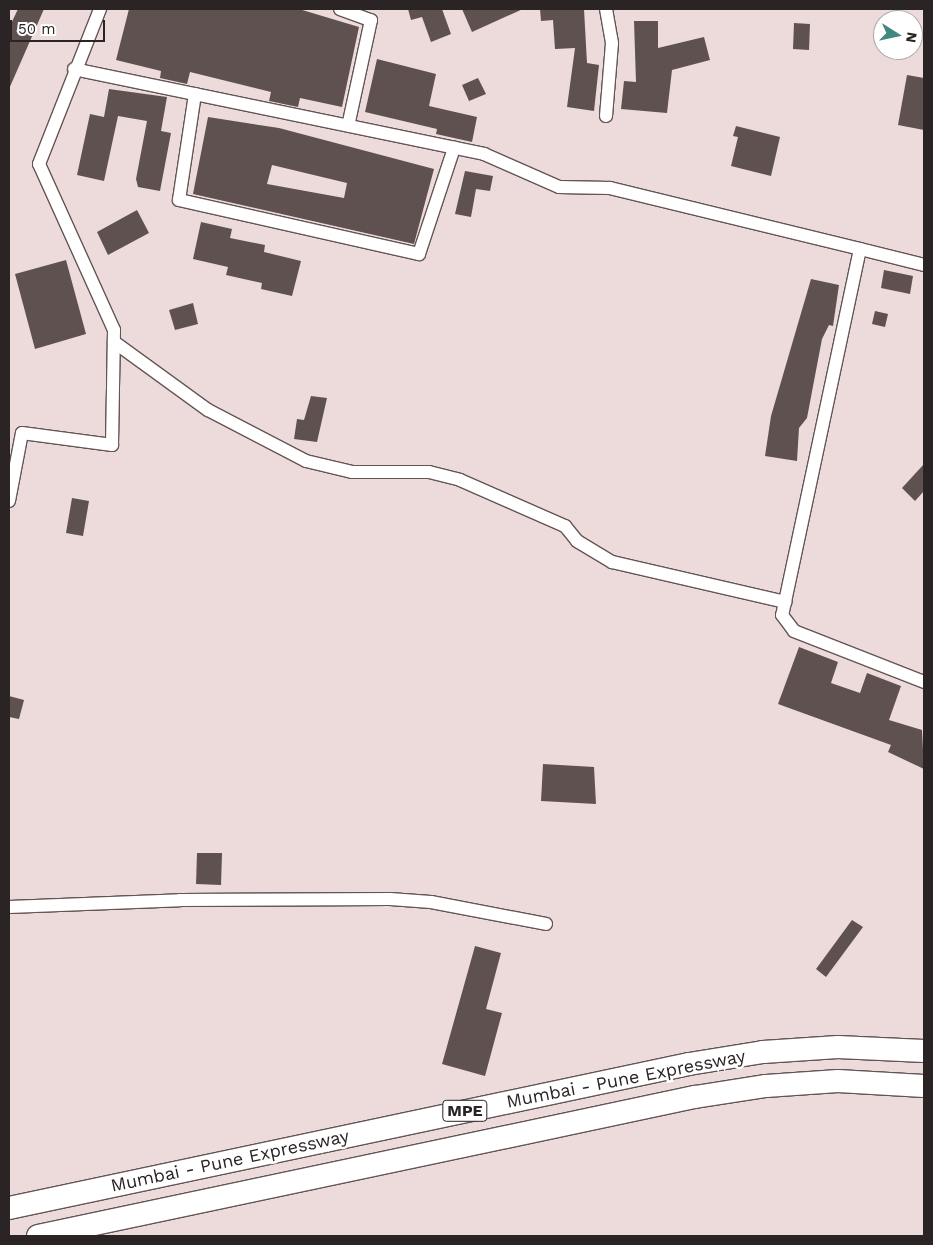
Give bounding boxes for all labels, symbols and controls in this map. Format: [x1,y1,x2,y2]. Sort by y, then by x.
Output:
scale bar [12,10,108,42]
north arrow [873,10,923,60]
text: 50 m [18,20,55,38]
text: N [903,31,921,44]
street label: Mumbai - Pune Expressway [505,1045,747,1113]
road number: MPE [441,1098,489,1124]
street label: Mumbai - Pune Expressway [109,1125,351,1197]

